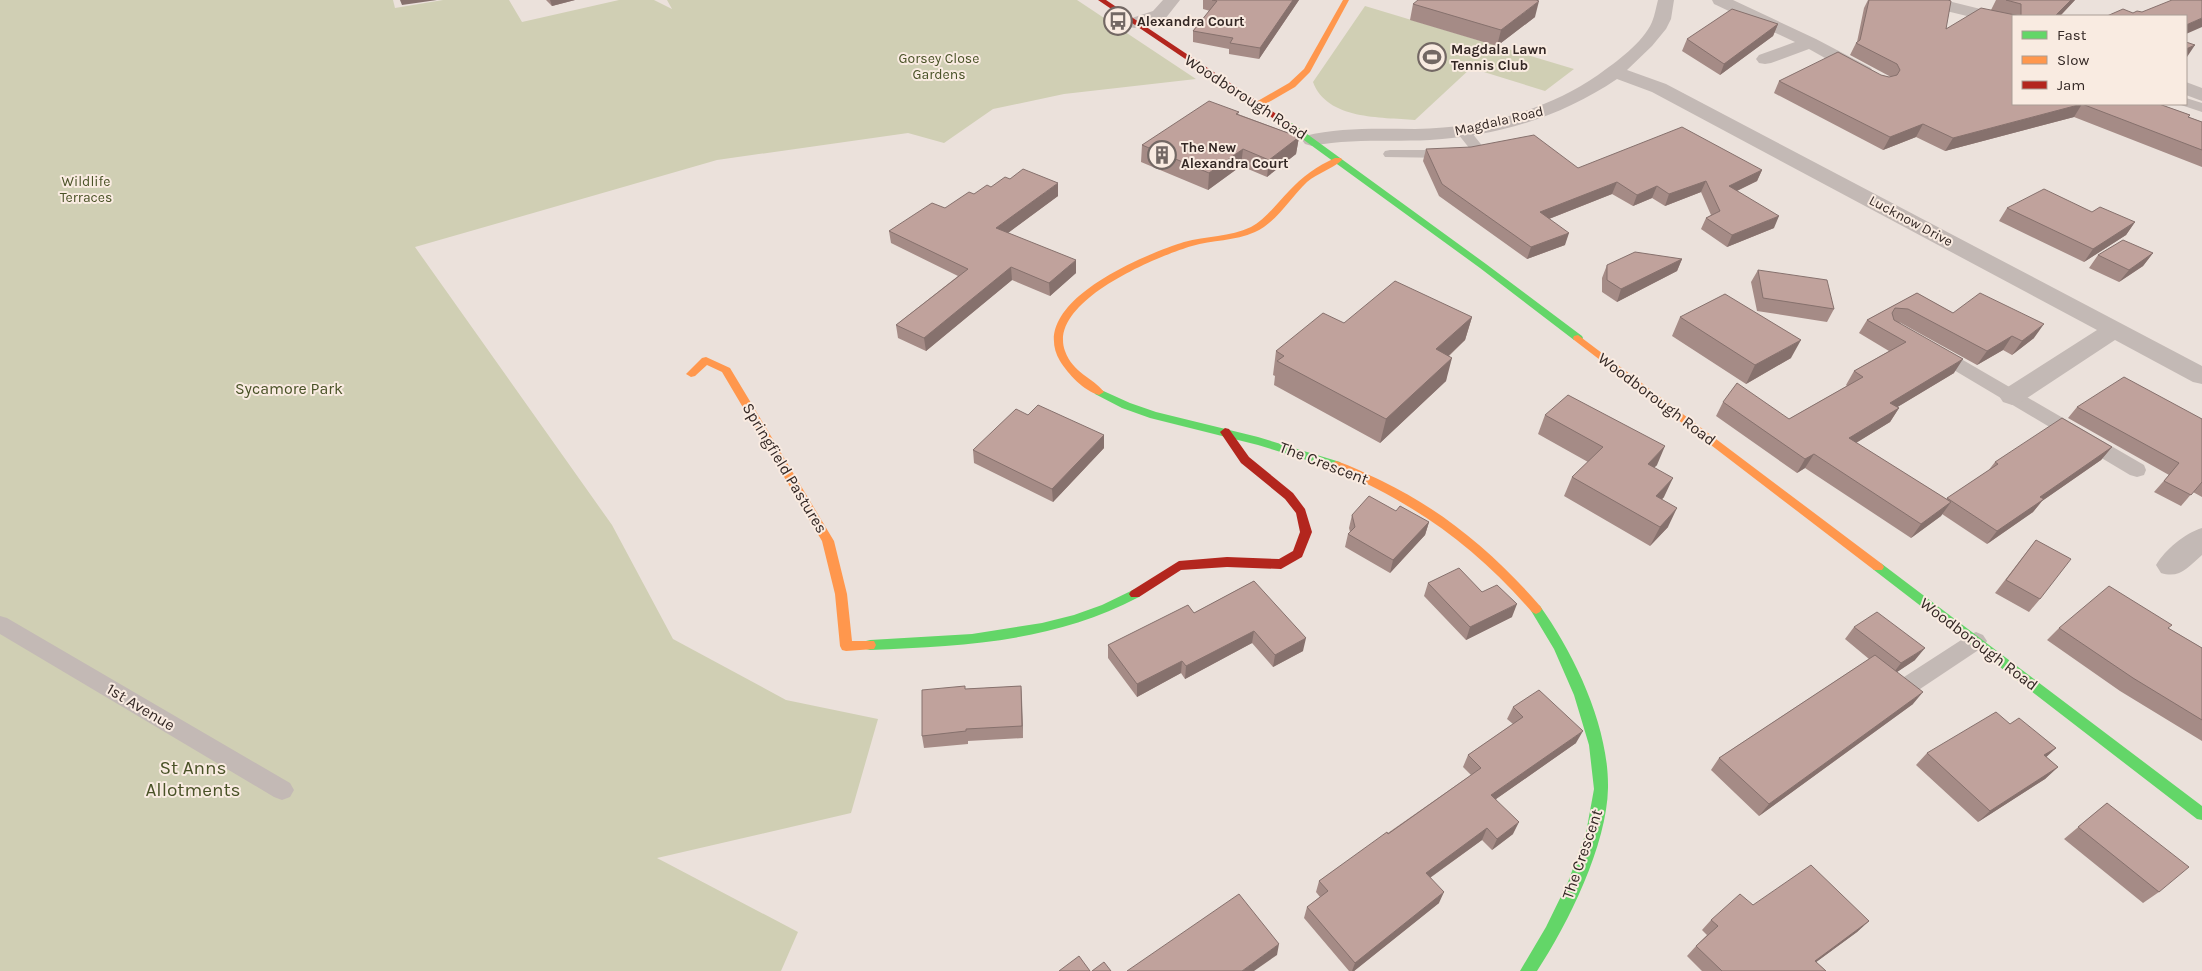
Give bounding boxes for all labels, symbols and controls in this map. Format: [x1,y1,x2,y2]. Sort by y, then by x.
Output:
bus stop icon: Alexandra Court [1103,6,1133,36]
place label: Alexandra Court [1137,13,1245,30]
legend [2012,15,2187,105]
text: Fast [2057,26,2087,44]
place label: Magdala Lawn Tennis Club [1451,41,1547,74]
sports icon: Magdala Lawn Tennis Club [1417,42,1447,72]
park label: Gorsey Close Gardens [899,50,979,83]
street label: Woodborough Road [1181,50,1311,144]
text: Slow [2057,51,2089,69]
text: Jam [2057,76,2085,94]
street label: Magdala Road [1453,103,1545,139]
place label: The New Alexandra Court [1181,139,1289,172]
building icon: The New Alexandra Court [1147,140,1177,170]
park label: Wildlife Terraces [60,173,112,206]
street label: Lucknow Drive [1866,192,1956,250]
street label: Woodborough Road [1594,349,1720,449]
park label: Sycamore Park [235,379,343,398]
street label: Springfield Pastures [739,399,831,537]
street label: The Crescent [1277,437,1371,489]
street label: Woodborough Road [1916,594,2042,694]
street label: 1st Avenue [103,679,179,735]
park label: St Anns Allotments [145,757,241,801]
street label: The Crescent [1558,806,1606,902]

